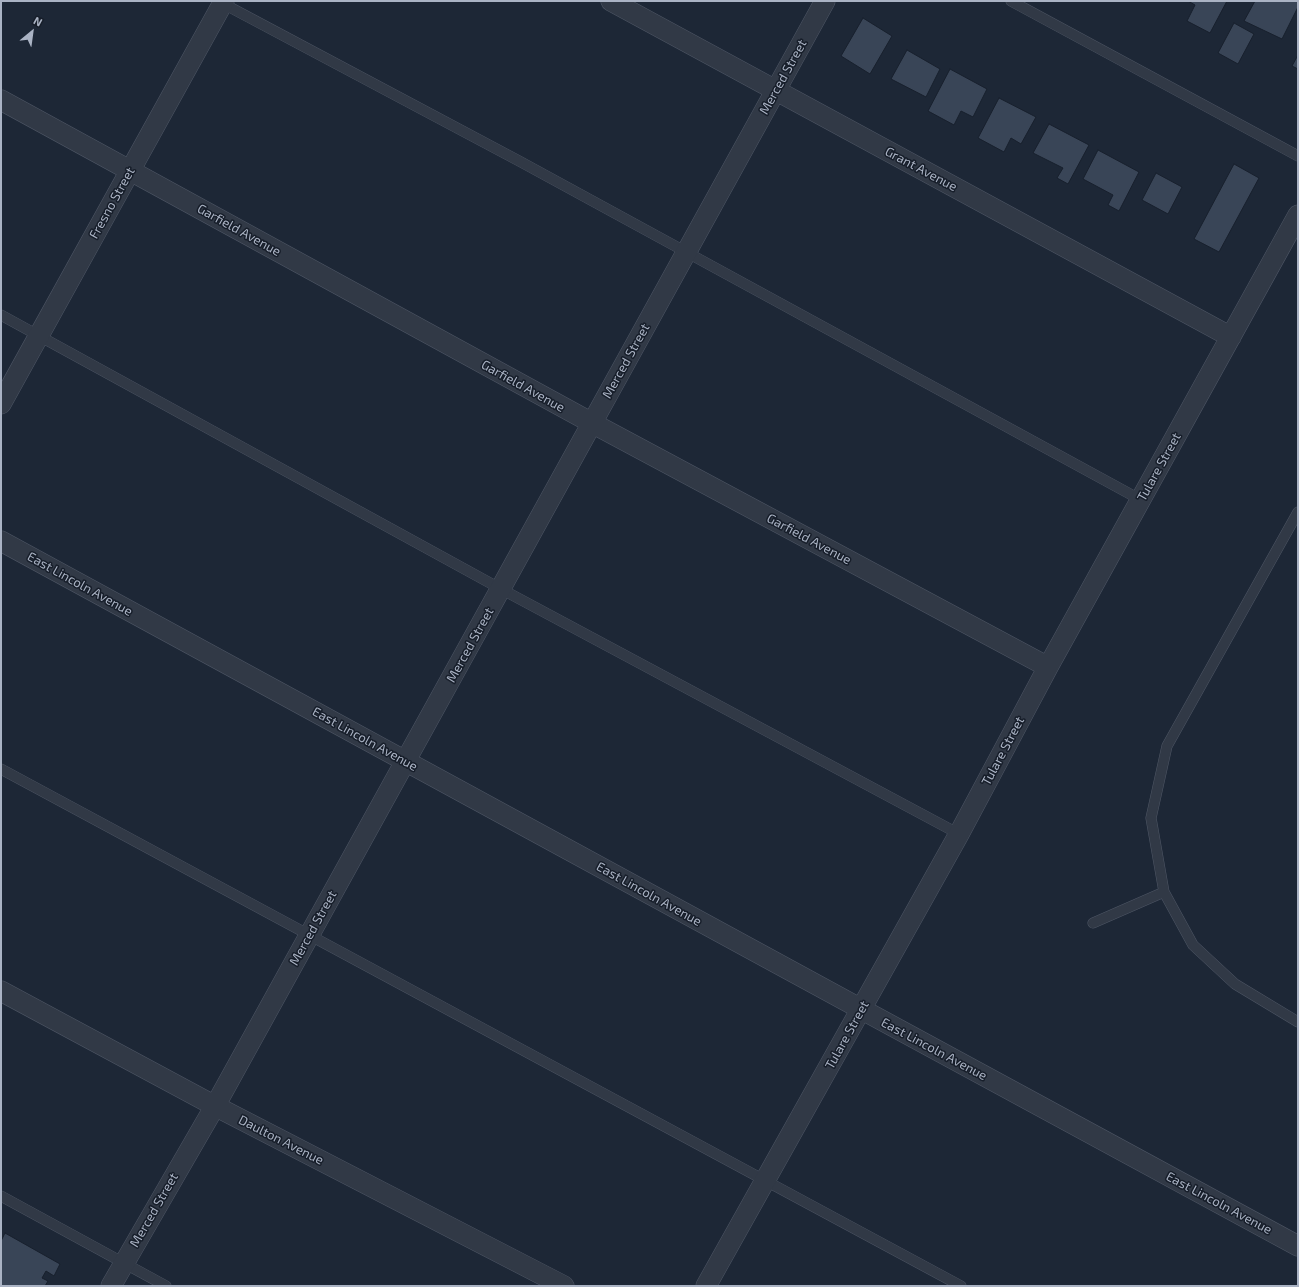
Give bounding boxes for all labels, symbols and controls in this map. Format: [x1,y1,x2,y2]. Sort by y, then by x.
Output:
north arrow [12,12,52,52]
text: N [31,13,45,29]
street label: Merced Street [756,37,810,117]
street label: Grant Avenue [882,143,960,195]
street label: Fresno Street [86,165,138,241]
street label: Garfield Avenue [194,201,284,259]
street label: Merced Street [599,321,653,401]
street label: Garfield Avenue [478,357,568,415]
street label: Tulare Street [1134,430,1184,504]
street label: Garfield Avenue [764,510,854,568]
street label: East Lincoln Avenue [25,549,135,619]
street label: Merced Street [443,605,497,685]
street label: East Lincoln Avenue [310,704,420,774]
street label: Tulare Street [978,714,1028,788]
street label: East Lincoln Avenue [594,859,704,929]
street label: Merced Street [286,888,340,968]
street label: Tulare Street [822,998,872,1072]
street label: East Lincoln Avenue [878,1014,990,1084]
street label: Daulton Avenue [236,1112,326,1168]
street label: East Lincoln Avenue [1163,1168,1275,1238]
street label: Merced Street [126,1170,182,1250]

